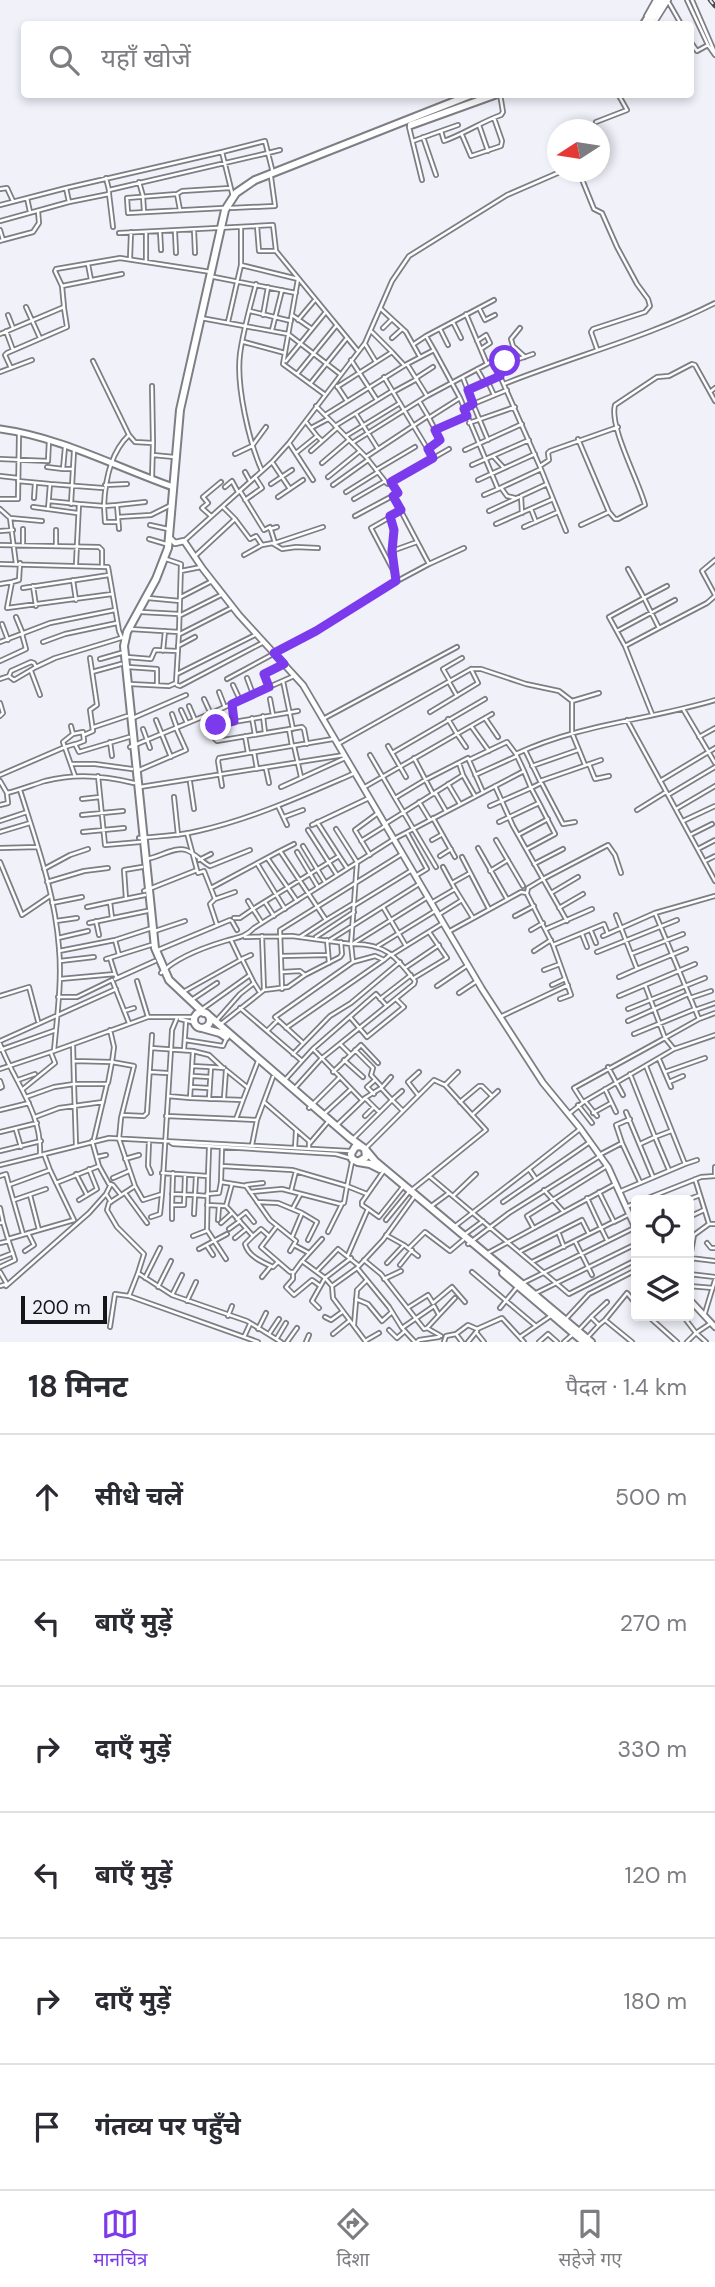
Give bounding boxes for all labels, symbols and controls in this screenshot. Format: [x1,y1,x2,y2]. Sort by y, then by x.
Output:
search box [21,21,694,98]
icon: search [45,41,83,79]
text: यहाँ खोजें [101,41,191,75]
north arrow [547,119,610,182]
route start [489,345,520,376]
route end [200,709,231,740]
map controls [631,1195,694,1321]
button: locate [631,1195,694,1258]
button: layers [631,1258,694,1321]
scale bar [21,1293,107,1325]
text: 200 m [32,1295,91,1320]
text: 18 मिनट [28,1367,128,1406]
text: पैदल · 1.4 km [565,1372,687,1402]
icon: ahead [28,1478,66,1516]
text: सीधे चलें [95,1479,183,1513]
text: 500 m [615,1482,687,1512]
icon: left [28,1604,66,1642]
text: बाएँ मुड़ें [95,1605,172,1639]
text: 270 m [620,1608,687,1638]
icon: right [28,1730,66,1768]
text: दाएँ मुड़ें [95,1731,171,1765]
text: 330 m [617,1734,687,1764]
icon: left [28,1856,66,1894]
text: बाएँ मुड़ें [95,1857,172,1891]
text: 120 m [624,1860,687,1890]
icon: right [28,1982,66,2020]
text: दाएँ मुड़ें [95,1983,171,2017]
text: 180 m [623,1986,687,2016]
icon: arrive [28,2108,66,2146]
text: गंतव्य पर पहुँचे [95,2109,241,2143]
tab: मानचित्र [93,2205,148,2274]
tab: दिशा [334,2205,372,2274]
tab: सहेजे गए [558,2205,622,2274]

